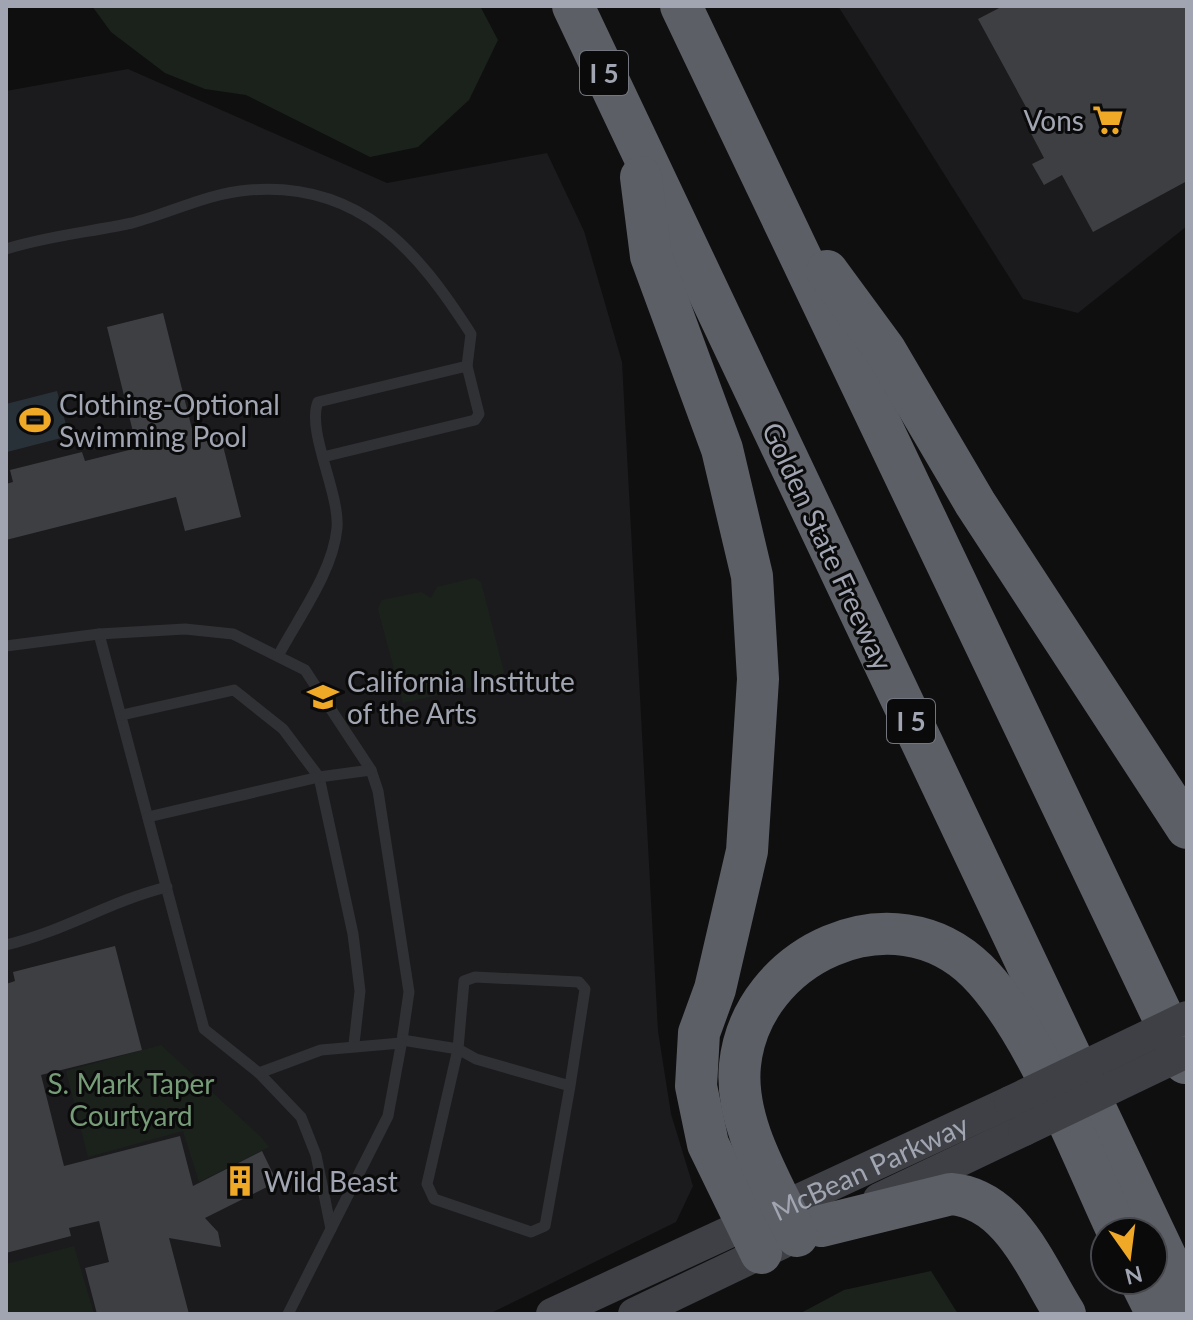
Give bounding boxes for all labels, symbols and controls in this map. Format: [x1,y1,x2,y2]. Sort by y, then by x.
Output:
road number: I 5 [580,51,628,95]
place label: Vons [1024,103,1084,137]
supermarket icon: Vons [1091,103,1125,137]
place label: Clothing-Optional Swimming Pool [59,387,280,453]
sports icon: Clothing-Optional Swimming Pool [18,403,52,437]
street label: Golden State Freeway [756,417,901,676]
place label: California Institute of the Arts [347,664,575,730]
school or university icon: California Institute of the Arts [306,680,340,714]
road number: I 5 [887,699,935,743]
park label: S. Mark Taper Courtyard [47,1066,215,1132]
street label: McBean Parkway [766,1107,974,1227]
building icon: Wild Beast [223,1164,257,1198]
place label: Wild Beast [264,1164,398,1198]
north arrow [1089,1216,1169,1296]
text: N [1122,1261,1145,1291]

